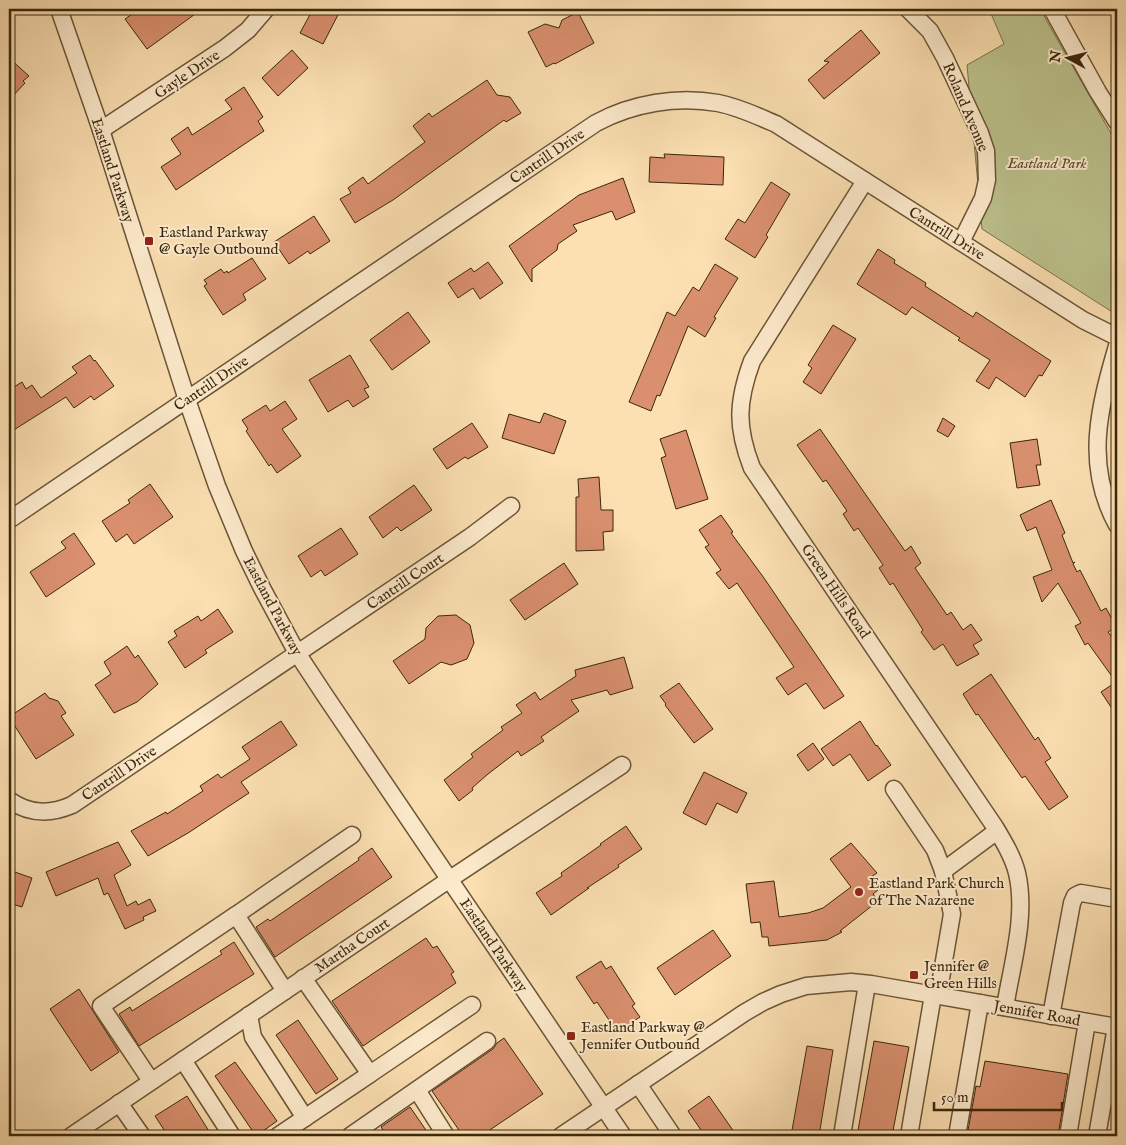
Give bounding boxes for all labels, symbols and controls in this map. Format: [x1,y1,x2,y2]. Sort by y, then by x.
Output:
north arrow [1044,32,1094,82]
street label: Gayle Drive [151,46,224,103]
text: N [1046,49,1066,65]
street label: Roland Avenue [938,60,993,155]
street label: Eastland Parkway [87,115,139,226]
street label: Cantrill Drive [506,124,588,188]
park label: Eastland Park [1006,154,1087,173]
street label: Cantrill Drive [905,203,988,264]
place label: Eastland Parkway @ Gayle Outbound [159,223,279,259]
marker: Eastland Parkway @ Gayle Outbound [143,235,155,247]
street label: Cantrill Drive [170,351,252,415]
street label: Green Hills Road [797,540,875,643]
street label: Cantrill Court [363,549,447,614]
street label: Eastland Parkway [239,554,307,659]
street label: Cantrill Drive [78,741,160,805]
place label: Eastland Park Church of The Nazarene [869,874,1004,910]
marker: Eastland Park Church of The Nazarene [853,886,865,898]
street label: Eastland Parkway [455,895,532,996]
street label: Martha Court [311,913,393,977]
place label: Jennifer @ Green Hills [922,957,997,993]
marker: Jennifer @ Green Hills [908,969,920,981]
street label: Jennifer Road [990,996,1083,1031]
place label: Eastland Parkway @ Jennifer Outbound [579,1018,705,1054]
marker: Eastland Parkway @ Jennifer Outbound [565,1030,577,1042]
scale bar [934,1080,1061,1112]
text: 50 m [941,1088,969,1107]

